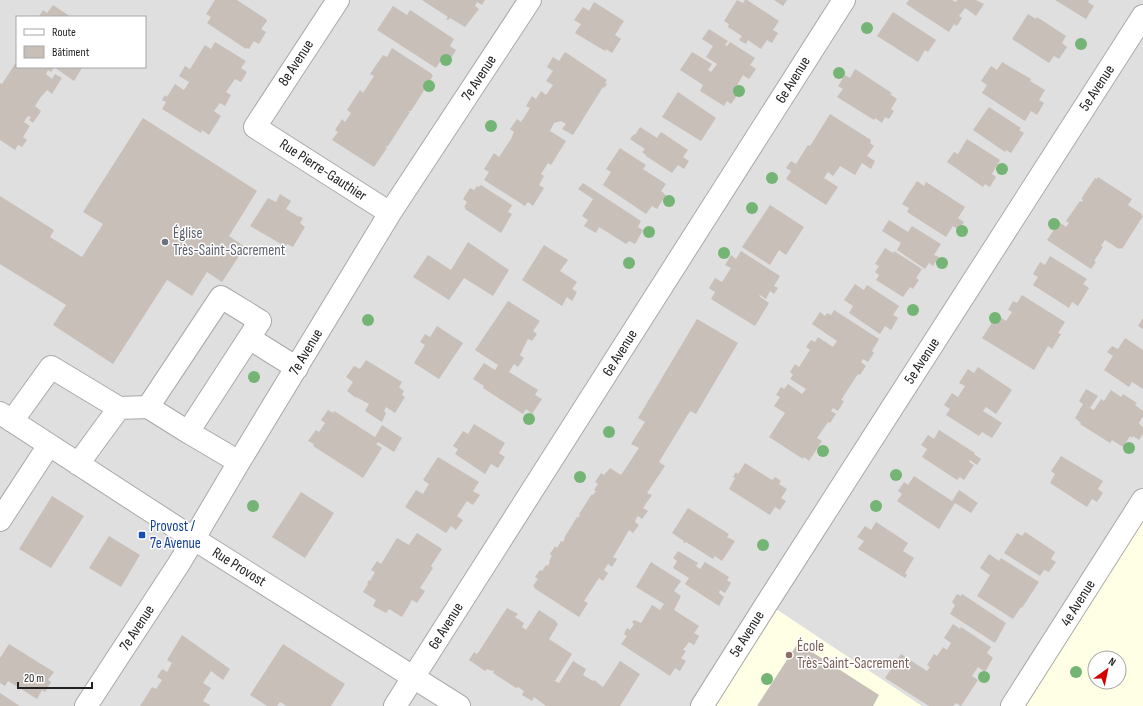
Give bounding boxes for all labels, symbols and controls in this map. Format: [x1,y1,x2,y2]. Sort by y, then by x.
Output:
legend [16,16,146,68]
text: Route [52,25,76,40]
street label: 8e Avenue [274,36,318,90]
text: Bâtiment [52,45,90,60]
street label: 7e Avenue [457,51,501,105]
street label: 6e Avenue [771,53,815,107]
street label: 5e Avenue [1075,61,1119,115]
street label: Rue Pierre-Gauthier [276,135,371,206]
place label: Église Très-Saint-Sacrement [173,224,286,260]
marker: Église Très-Saint-Sacrement [160,237,170,247]
street label: 7e Avenue [285,325,327,379]
street label: 6e Avenue [598,326,642,380]
street label: 5e Avenue [900,334,944,388]
place label: Provost / 7e Avenue [150,517,201,553]
marker: Provost / 7e Avenue [137,530,147,540]
street label: Rue Provost [209,543,270,591]
street label: 4e Avenue [1056,576,1100,630]
street label: 6e Avenue [424,599,468,653]
street label: 7e Avenue [115,601,159,655]
street label: 5e Avenue [725,607,769,661]
place label: École Très-Saint-Sacrement [797,637,910,673]
marker: École Très-Saint-Sacrement [784,650,794,660]
north arrow [1087,650,1127,690]
text: N [1106,655,1118,669]
scale bar [18,664,92,690]
text: 20 m [24,671,44,686]

